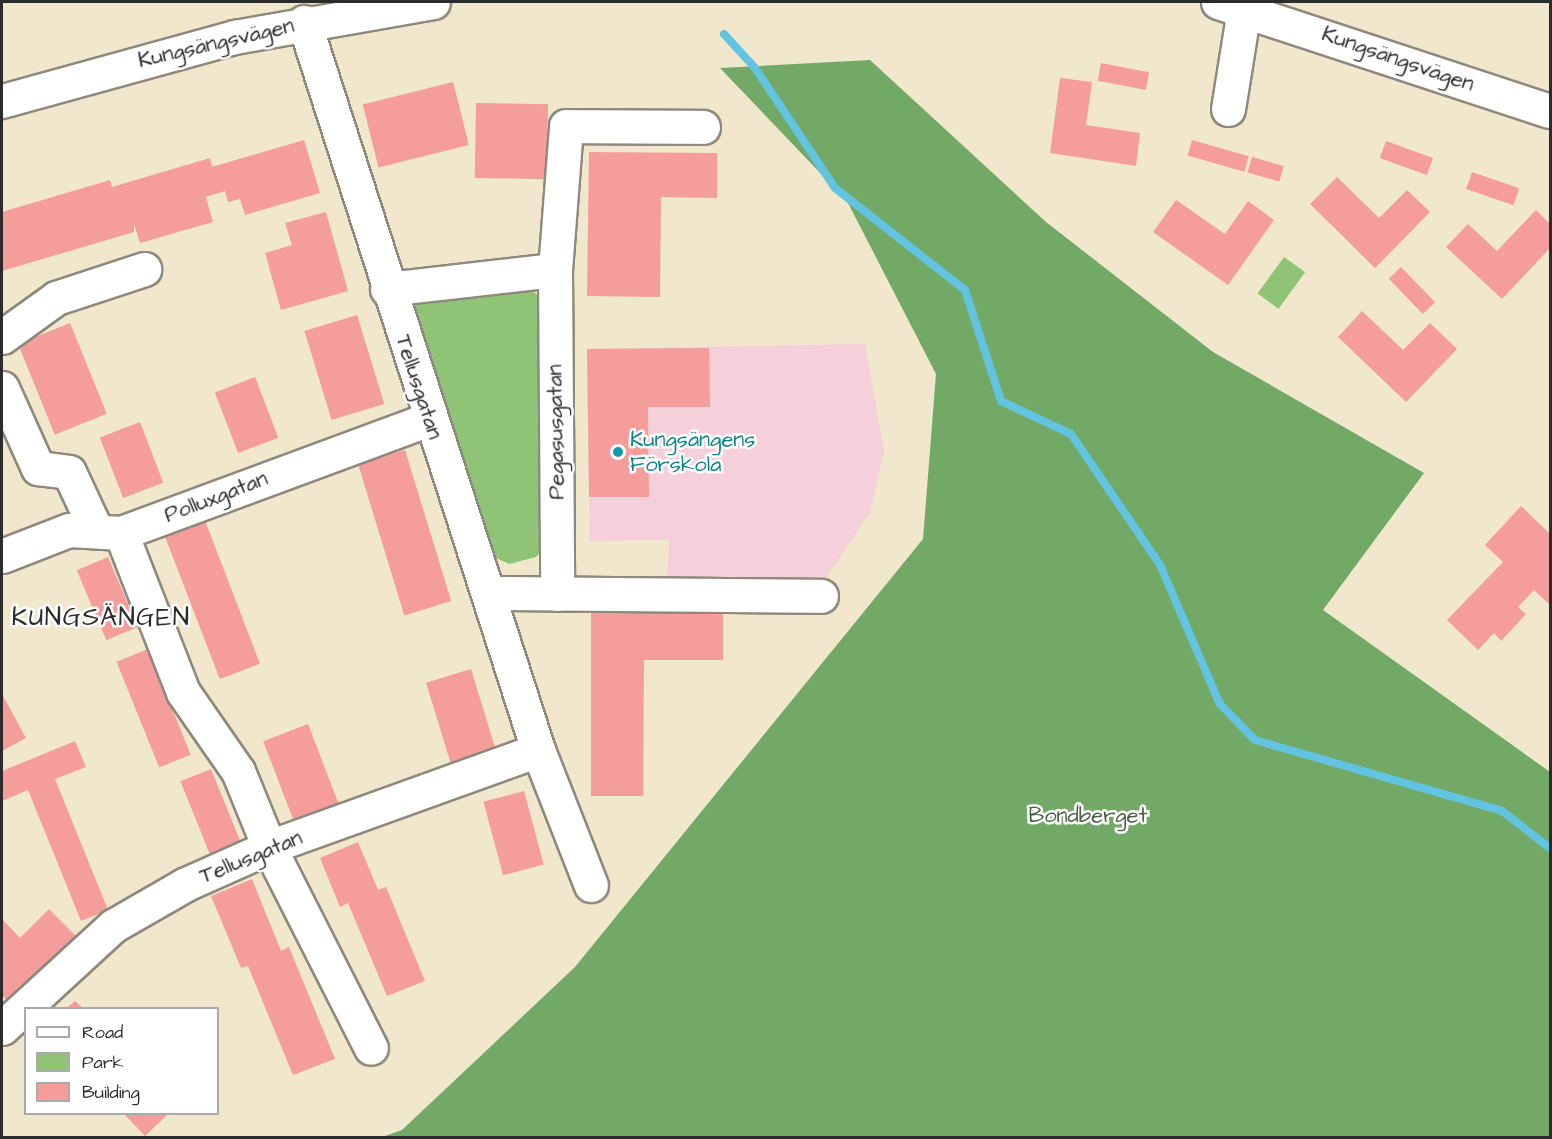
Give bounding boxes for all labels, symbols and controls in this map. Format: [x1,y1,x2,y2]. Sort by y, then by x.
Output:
street label: Kungsängsvägen [135,12,297,74]
street label: Kungsängsvägen [1318,21,1478,97]
street label: Tellusgatan [390,331,448,443]
street label: Pegasusgatan [542,364,570,500]
place label: Kungsängens Förskola [630,426,755,478]
marker: Kungsängens Förskola [611,445,625,459]
street label: Polluxgatan [161,465,271,529]
district label: KUNGSÄNGEN [12,602,190,634]
park label: Bondberget [1029,803,1147,829]
street label: Tellusgatan [196,824,306,890]
legend [24,1007,219,1115]
text: Road [82,1020,123,1045]
text: Park [82,1050,124,1075]
text: Building [82,1080,140,1105]

